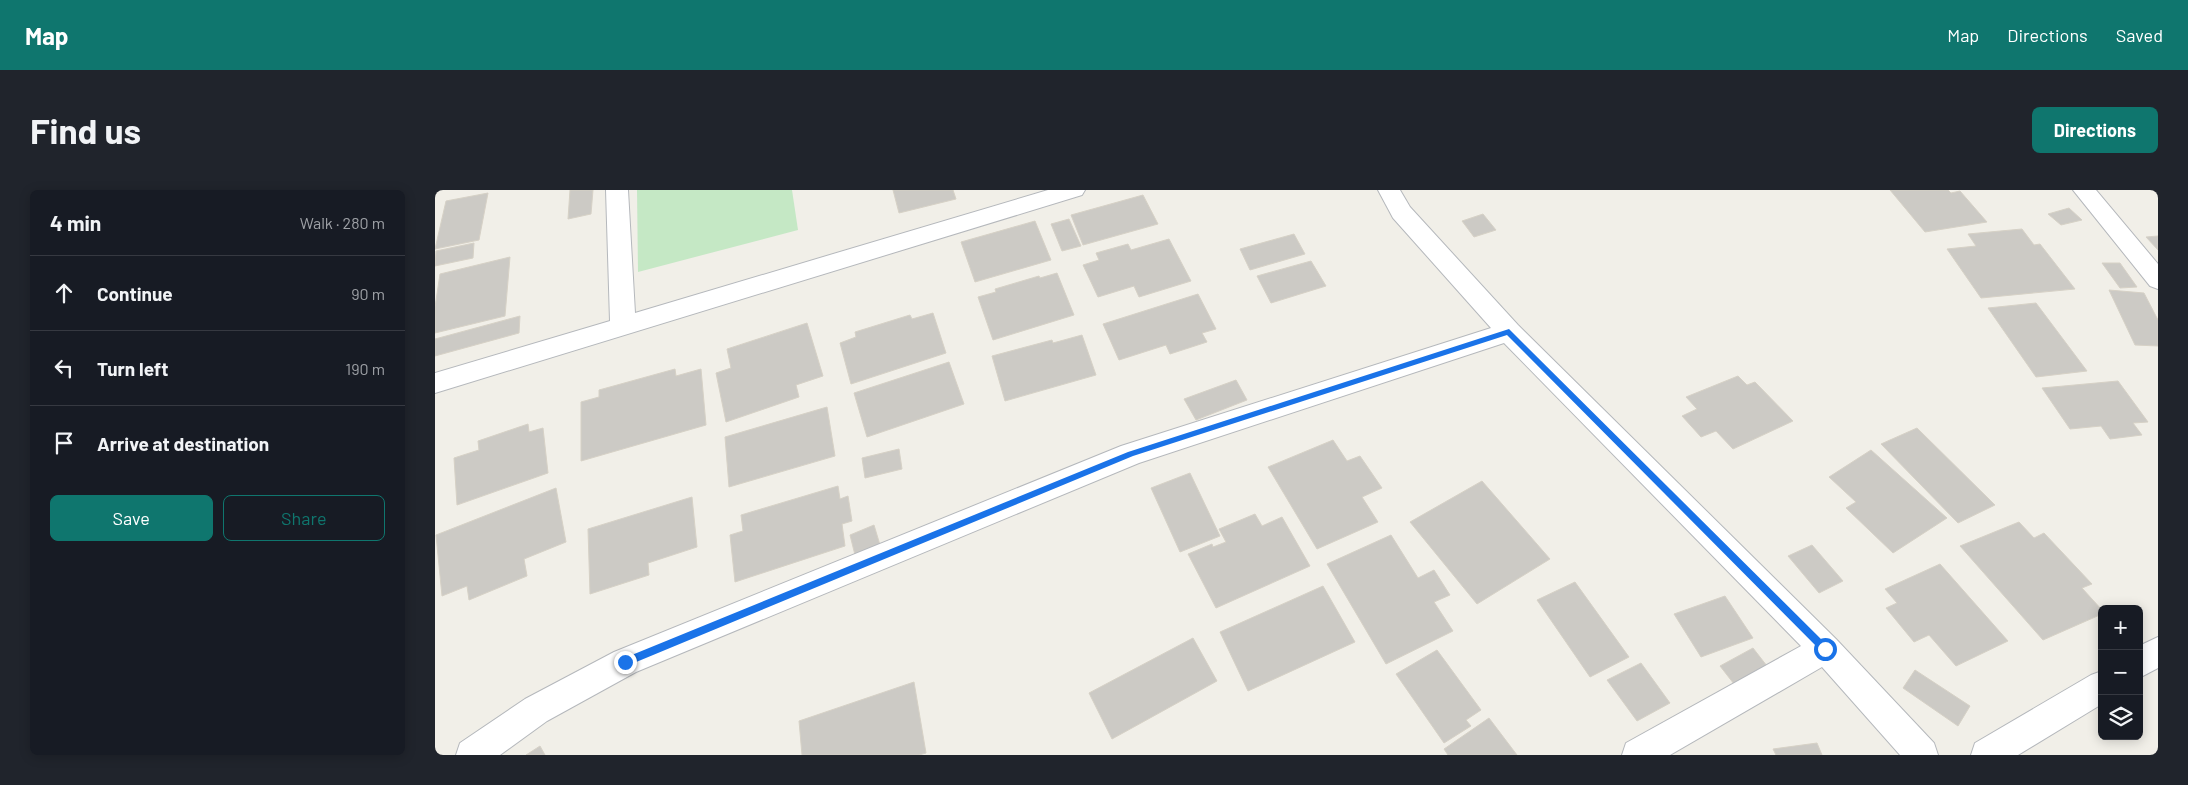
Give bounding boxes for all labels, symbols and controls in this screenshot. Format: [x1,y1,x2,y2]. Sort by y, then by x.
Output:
text: Map [25,21,68,50]
text: Map [1947,24,1979,46]
text: Directions [2007,24,2088,46]
text: Saved [2116,24,2163,46]
button: Directions [2032,107,2158,153]
text: Find us [30,109,141,151]
text: 4 min [50,210,101,235]
text: Walk · 280 m [300,213,385,232]
icon: ahead [50,279,78,307]
text: Continue [97,282,173,305]
text: 90 m [351,284,385,303]
icon: left [50,354,78,382]
text: Turn left [97,357,168,380]
text: 190 m [346,359,385,378]
icon: arrive [50,429,78,457]
text: Arrive at destination [97,432,269,455]
button: Save [50,495,213,541]
button: Share [223,495,385,541]
map controls [2098,605,2143,740]
button: + [2098,605,2143,650]
route start [1814,638,1837,661]
button: − [2098,650,2143,695]
route end [614,651,637,674]
button: layers [2098,695,2143,740]

